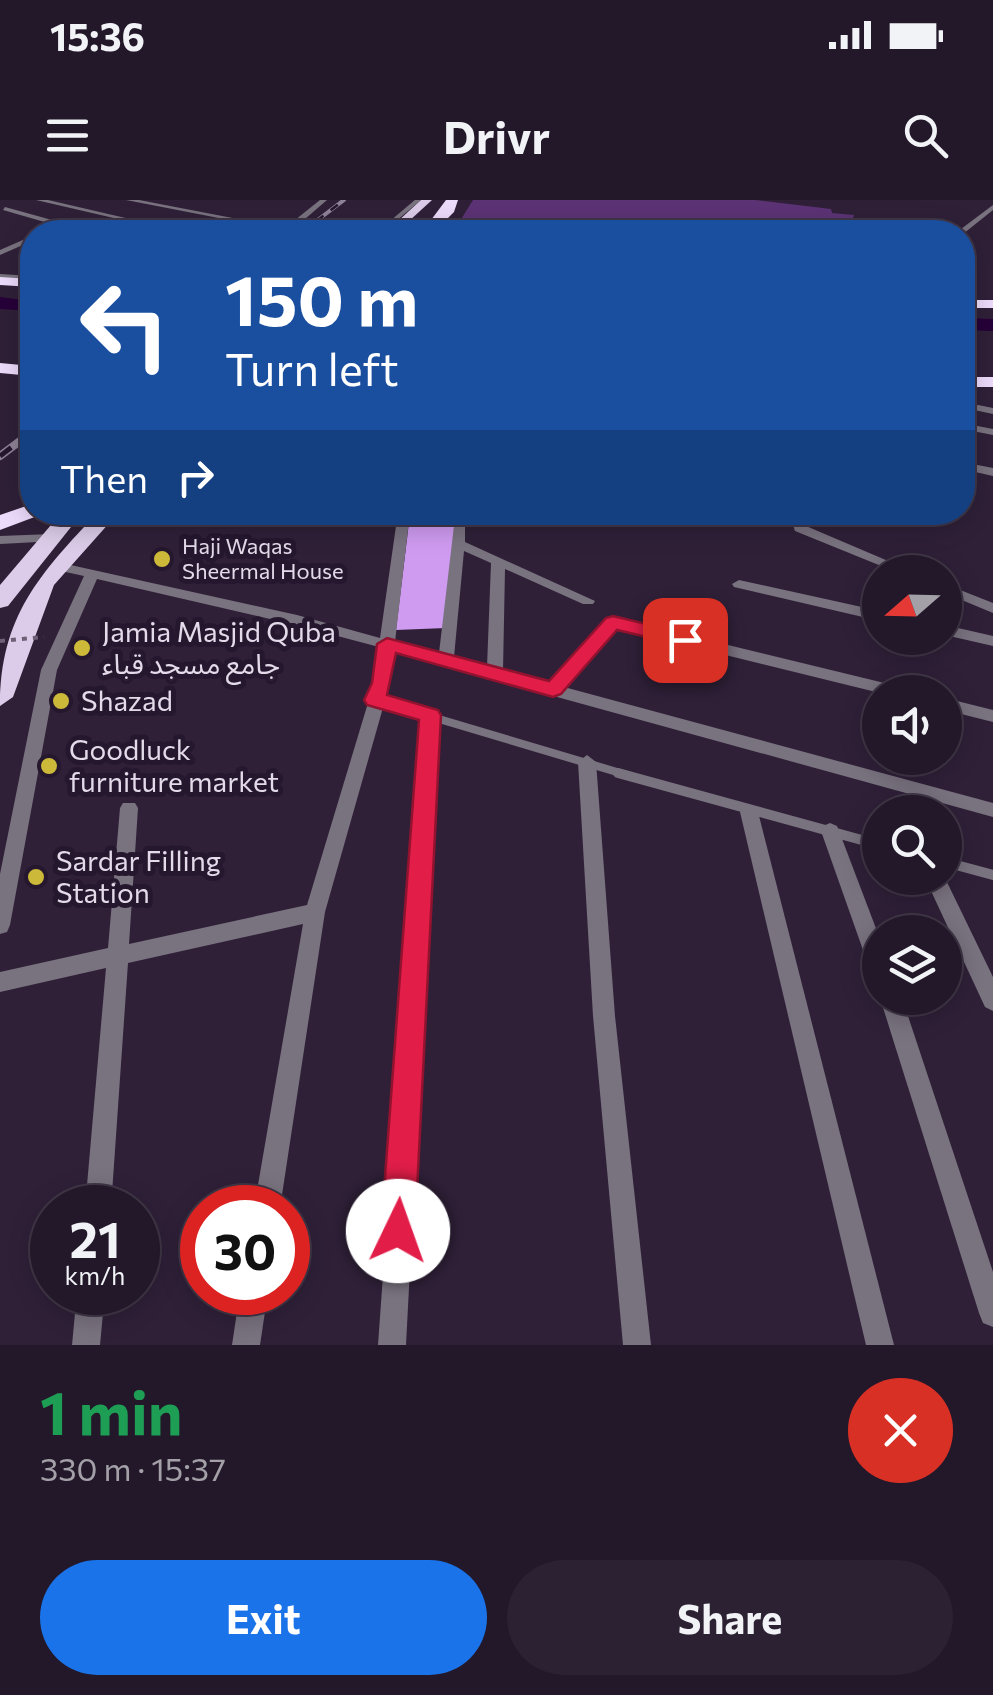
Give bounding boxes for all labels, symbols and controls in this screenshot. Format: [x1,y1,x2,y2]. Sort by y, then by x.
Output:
text: 15:36 [50,12,145,59]
icon: menu [40,108,95,163]
text: Drivr [443,108,550,163]
icon: search [898,108,953,163]
text: 150 m [225,255,418,340]
icon: left [60,260,190,390]
text: Turn left [225,340,399,395]
icon: right [168,450,223,505]
text: Then [60,454,148,501]
place label: Haji Waqas Sheermal House [182,532,344,584]
marker: Haji Waqas Sheermal House [151,548,173,570]
north arrow [862,555,962,655]
map controls [862,555,962,1015]
pin [643,598,728,683]
icon: arrive [658,613,713,668]
place label: Jamia Masjid Quba جامع مسجد قباء [102,614,336,685]
marker: Jamia Masjid Quba جامع مسجد قباء [71,637,93,659]
button: sound [862,675,962,775]
place label: Shazad [81,683,173,717]
marker: Shazad [50,690,72,712]
place label: Goodluck furniture market [69,732,279,798]
marker: Goodluck furniture market [38,755,60,777]
button: search [862,795,962,895]
place label: Sardar Filling Station [56,843,221,909]
marker: Sardar Filling Station [25,866,47,888]
button: layers [862,915,962,1015]
position arrow [346,1179,450,1283]
speed limit sign: 30 [180,1185,310,1315]
text: 21 [69,1207,121,1268]
text: km/h [65,1260,125,1290]
text: 1 min [40,1374,182,1447]
button: close [848,1378,953,1483]
text: 330 m · 15:37 [40,1448,226,1488]
button: Exit [40,1560,487,1675]
button: Share [507,1560,953,1675]

